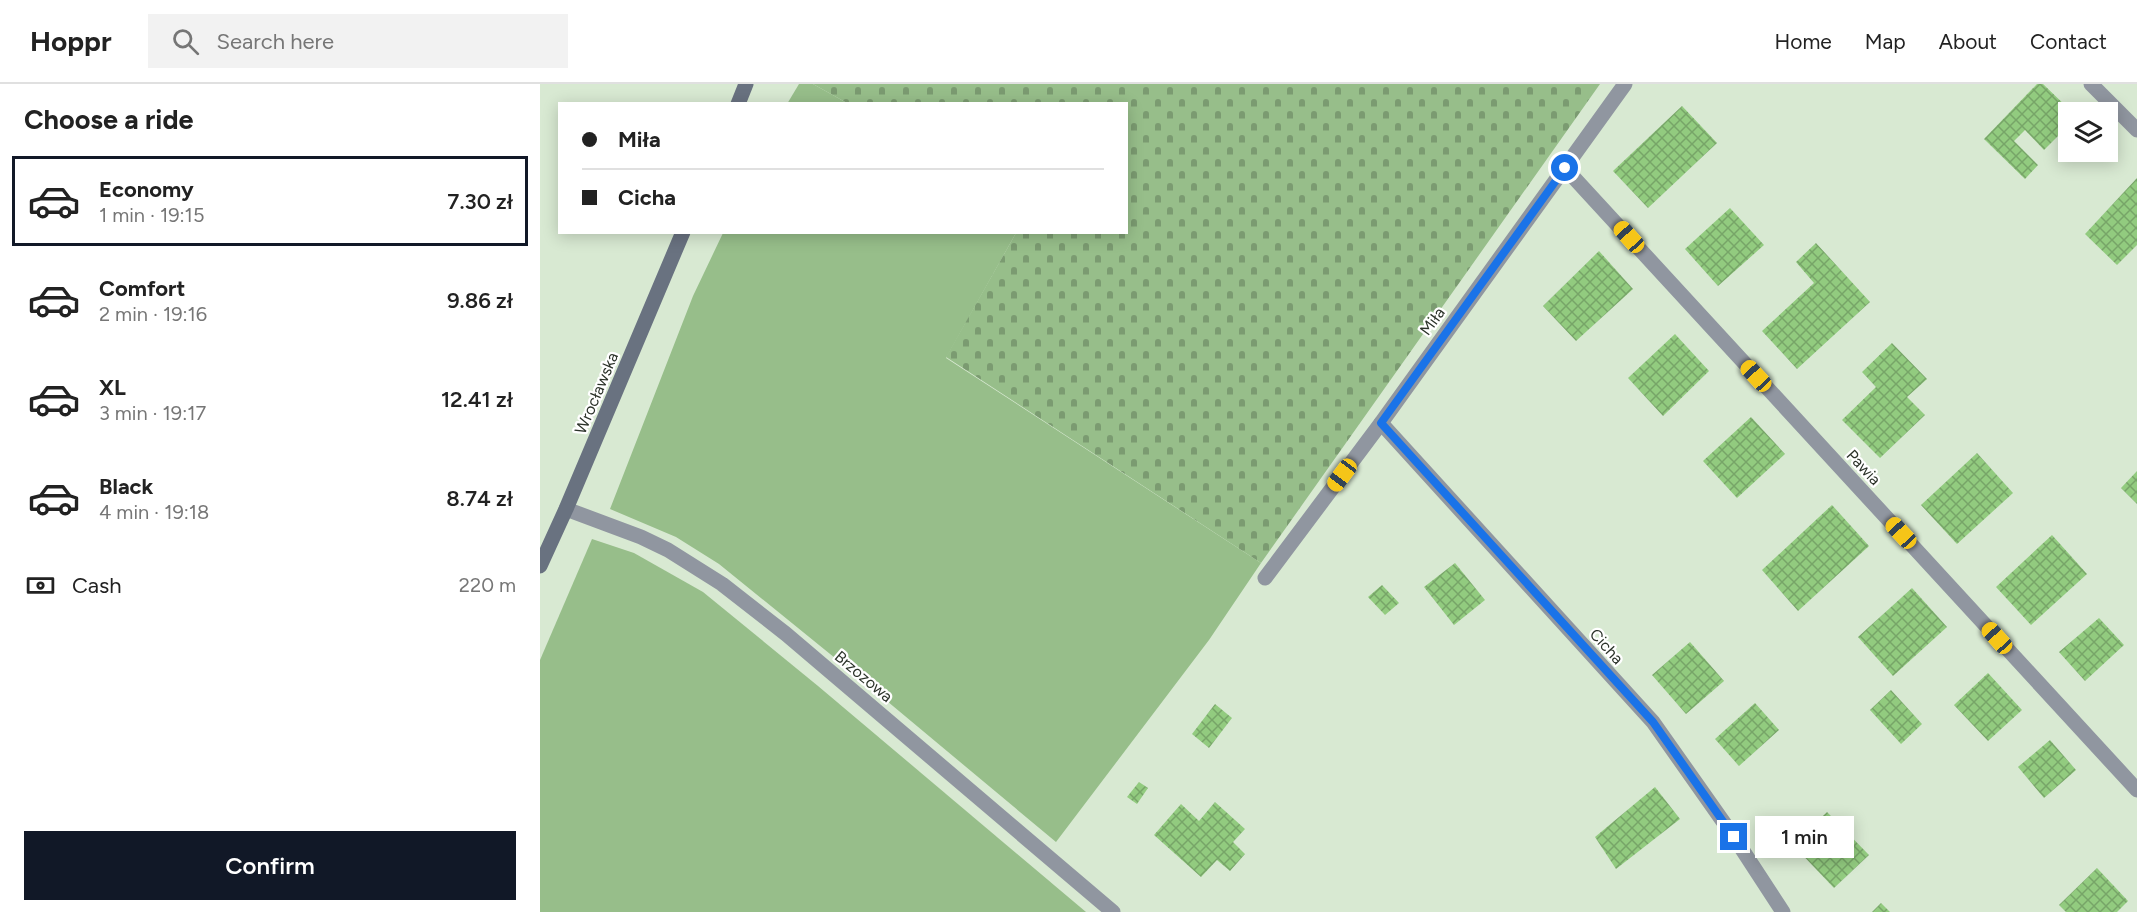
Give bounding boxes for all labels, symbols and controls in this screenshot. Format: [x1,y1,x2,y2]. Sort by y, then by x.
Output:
search box [148,14,568,68]
text: Hoppr [30,24,112,58]
icon: search [169,25,202,58]
text: Search here [217,28,334,55]
text: Home [1775,29,1832,54]
text: Map [1865,29,1906,54]
text: About [1939,29,1997,54]
text: Contact [2030,29,2107,54]
map controls [2058,102,2118,162]
button: layers [2058,102,2118,162]
text: Choose a ride [24,103,193,136]
text: Miła [618,126,661,153]
route start [1551,154,1578,181]
icon: car [27,174,81,228]
text: Economy [99,176,194,203]
text: Cicha [618,184,676,211]
text: 7.30 zł [447,188,513,215]
text: 1 min · 19:15 [99,203,204,227]
car [1610,218,1648,256]
icon: car [27,273,81,327]
text: Comfort [99,275,185,302]
text: 9.86 zł [447,287,513,314]
text: 2 min · 19:16 [99,302,207,326]
street label: Miła [1416,304,1449,339]
street label: Wrocławska [571,349,622,437]
car [1737,357,1775,395]
icon: car [27,372,81,426]
text: XL [99,374,126,401]
text: 12.41 zł [441,386,513,413]
text: 3 min · 19:17 [99,401,206,425]
street label: Pawia [1843,446,1885,489]
car [1324,455,1360,495]
icon: car [27,471,81,525]
text: Black [99,473,153,500]
text: 8.74 zł [446,485,513,512]
text: 4 min · 19:18 [99,500,209,524]
car [1882,514,1920,552]
icon: cash [24,569,57,602]
text: Cash [72,572,122,599]
text: 220 m [459,573,516,597]
car [1978,619,2016,657]
street label: Cicha [1586,625,1627,668]
street label: Brzozowa [831,647,897,706]
callout: 1 min [1755,816,1854,858]
route end [1720,823,1747,850]
text: 1 min [1781,825,1828,849]
button: Confirm [24,831,516,900]

